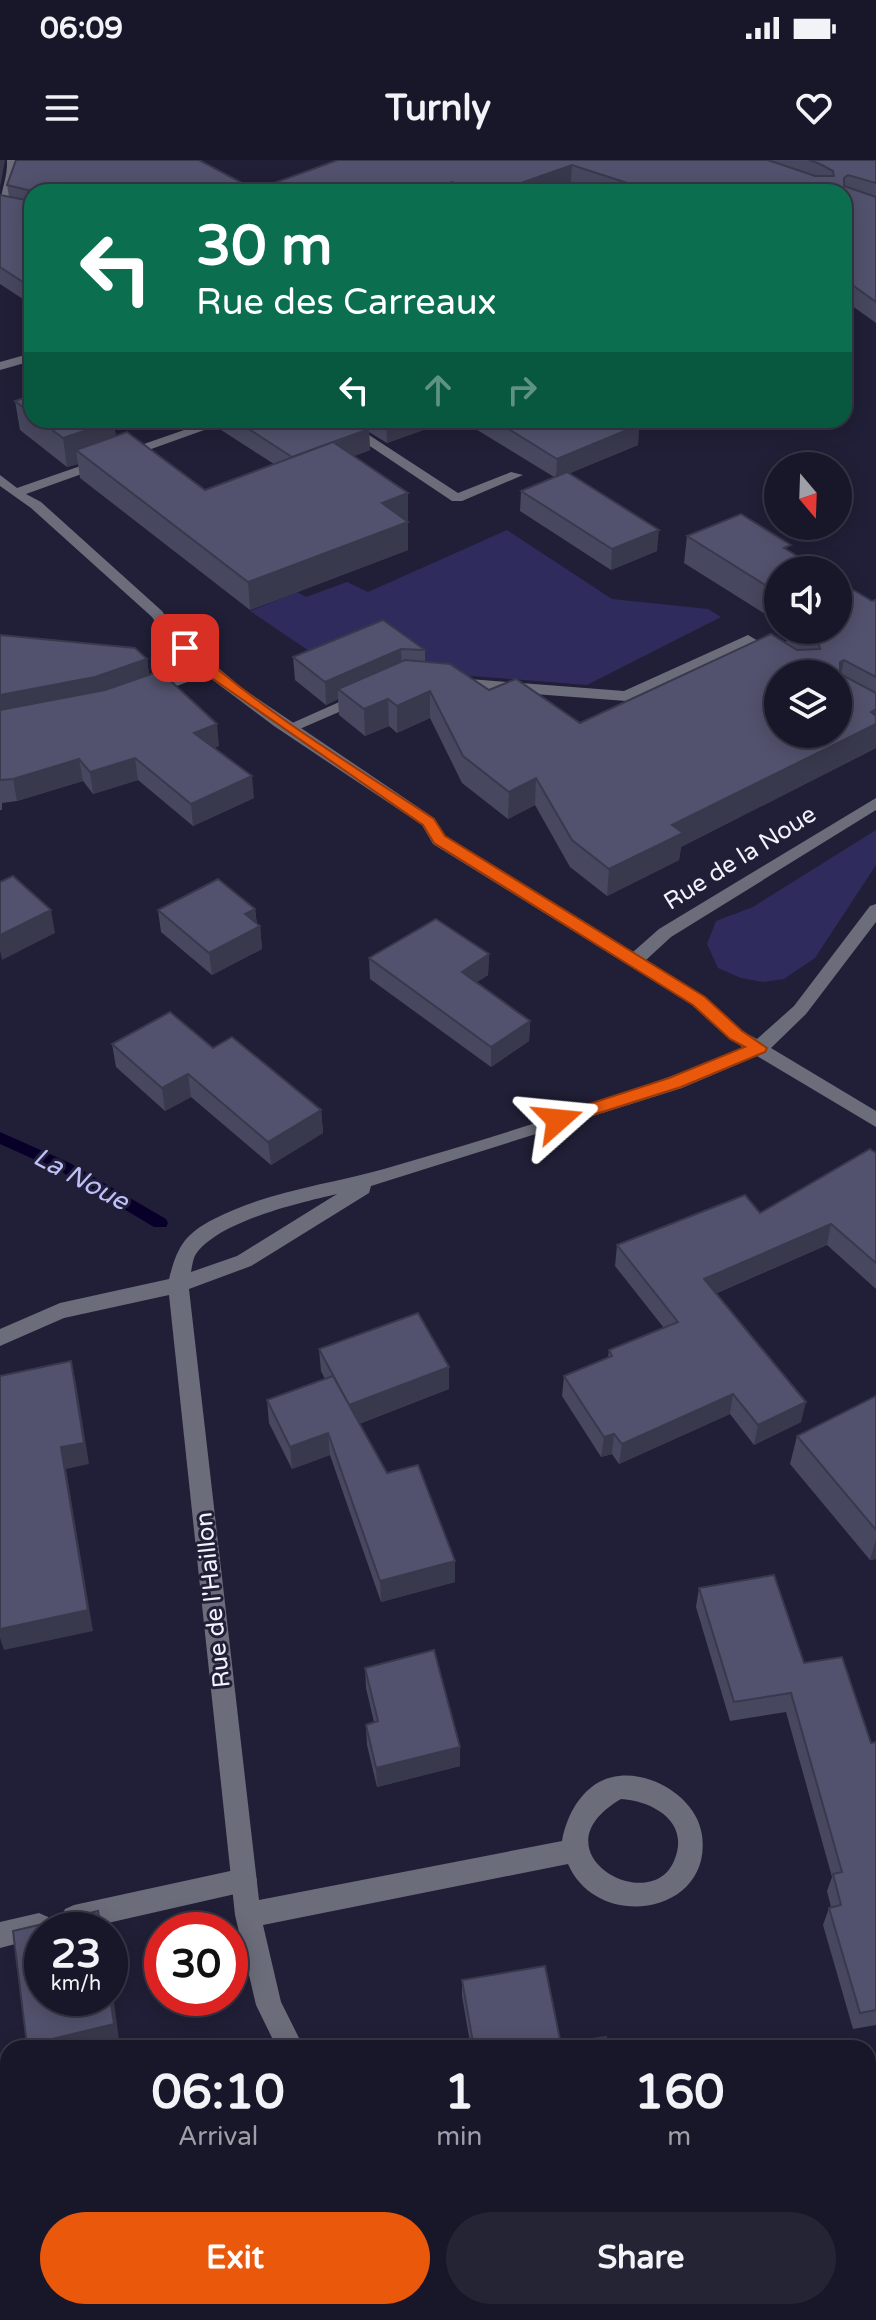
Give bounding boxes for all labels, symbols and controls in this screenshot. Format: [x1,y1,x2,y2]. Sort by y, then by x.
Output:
text: 06:09 [40,10,123,47]
icon: menu [40,86,84,130]
icon: heart [792,86,836,130]
text: Turnly [385,87,491,130]
text: 30 m [196,213,332,280]
icon: left [64,216,168,320]
text: Rue des Carreaux [196,281,497,324]
icon: left [332,368,376,412]
icon: ahead [416,368,460,412]
icon: right [500,368,544,412]
north arrow [764,452,852,540]
map controls [764,452,852,748]
button: sound [764,556,852,644]
pin [151,614,219,682]
icon: arrive [163,626,207,670]
button: layers [764,660,852,748]
street label: Rue de la Noue [659,800,821,916]
position arrow [516,1078,600,1162]
water label: La Noue [28,1141,135,1218]
street label: Rue de l'Haillon [189,1511,237,1689]
speed limit sign: 30 [144,1912,248,2016]
text: 23 [51,1930,101,1978]
text: km/h [51,1972,101,1996]
text: 06:10 [152,2064,285,2122]
text: 1 [444,2064,474,2122]
text: 160 [634,2064,724,2122]
text: Arrival [178,2121,258,2152]
text: min [436,2121,482,2152]
text: m [667,2121,691,2152]
button: Exit [40,2212,430,2304]
button: Share [446,2212,836,2304]

